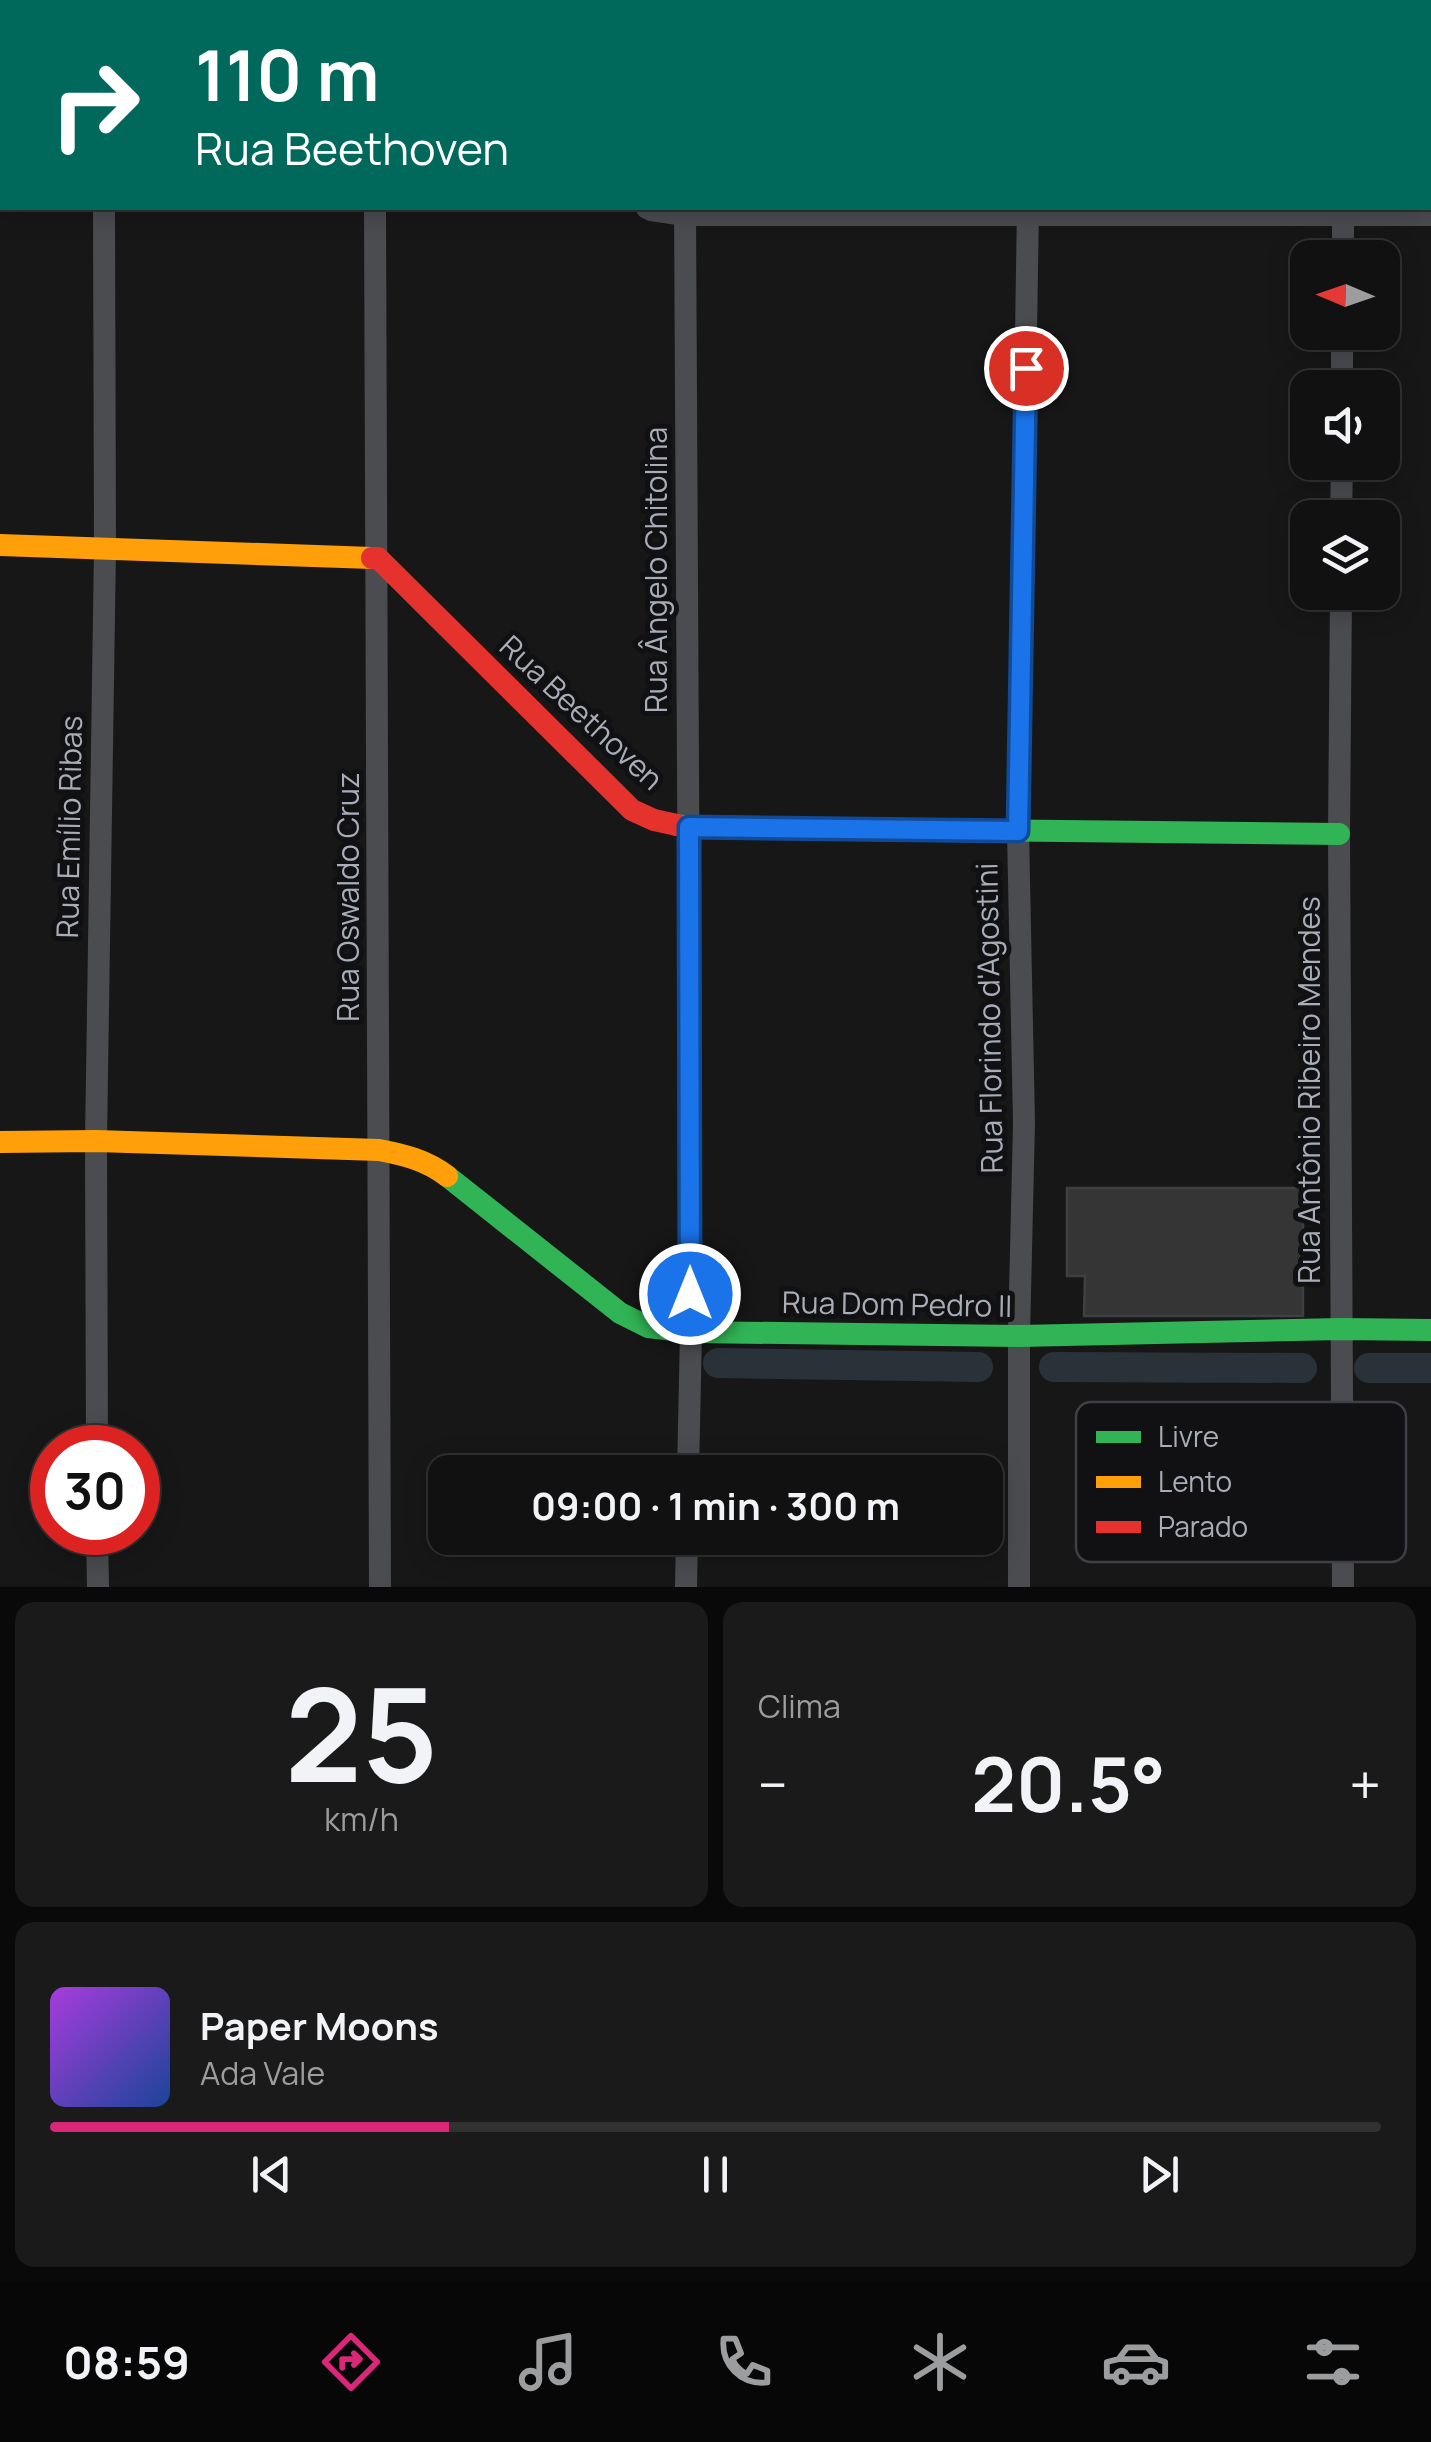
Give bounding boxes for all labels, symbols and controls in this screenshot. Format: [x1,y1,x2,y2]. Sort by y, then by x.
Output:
text: 110 m [195,26,379,122]
icon: right [30,40,160,170]
text: Rua Beethoven [195,117,509,179]
north arrow [1290,240,1400,350]
map controls [1290,240,1400,610]
pin [984,326,1069,411]
icon: arrive [999,341,1054,396]
button: sound [1290,370,1400,480]
street label: Rua Ângelo Chitolina [635,427,676,713]
button: layers [1290,500,1400,610]
street label: Rua Beethoven [491,626,673,798]
street label: Rua Emílio Ribas [46,715,91,939]
street label: Rua Oswaldo Cruz [327,772,368,1022]
street label: Rua Florindo d'Agostini [965,862,1012,1174]
street label: Rua Antônio Ribeiro Mendes [1288,896,1329,1284]
position arrow [638,1242,742,1346]
street label: Rua Dom Pedro II [782,1281,1013,1326]
legend [1076,1402,1406,1562]
text: Livre [1158,1417,1219,1455]
speed limit sign: 30 [30,1425,160,1555]
text: Lento [1158,1462,1232,1500]
text: 09:00 · 1 min · 300 m [531,1479,900,1531]
text: Parado [1158,1507,1248,1545]
text: 25 [285,1643,438,1821]
text: Clima [758,1684,841,1728]
text: 20.5° [971,1732,1166,1835]
text: − [758,1746,788,1822]
text: + [1349,1746,1381,1822]
text: km/h [324,1797,399,1841]
text: Paper Moons [200,1999,439,2051]
text: Ada Vale [200,2051,325,2095]
icon: previous [244,2147,299,2202]
icon: pause [688,2147,743,2202]
icon: next [1132,2147,1187,2202]
icon: directions [316,2327,386,2397]
icon: music [513,2327,583,2397]
icon: phone [709,2327,779,2397]
icon: climate [905,2327,975,2397]
icon: car [1101,2327,1171,2397]
icon: filters [1298,2327,1368,2397]
text: 08:59 [63,2331,190,2393]

